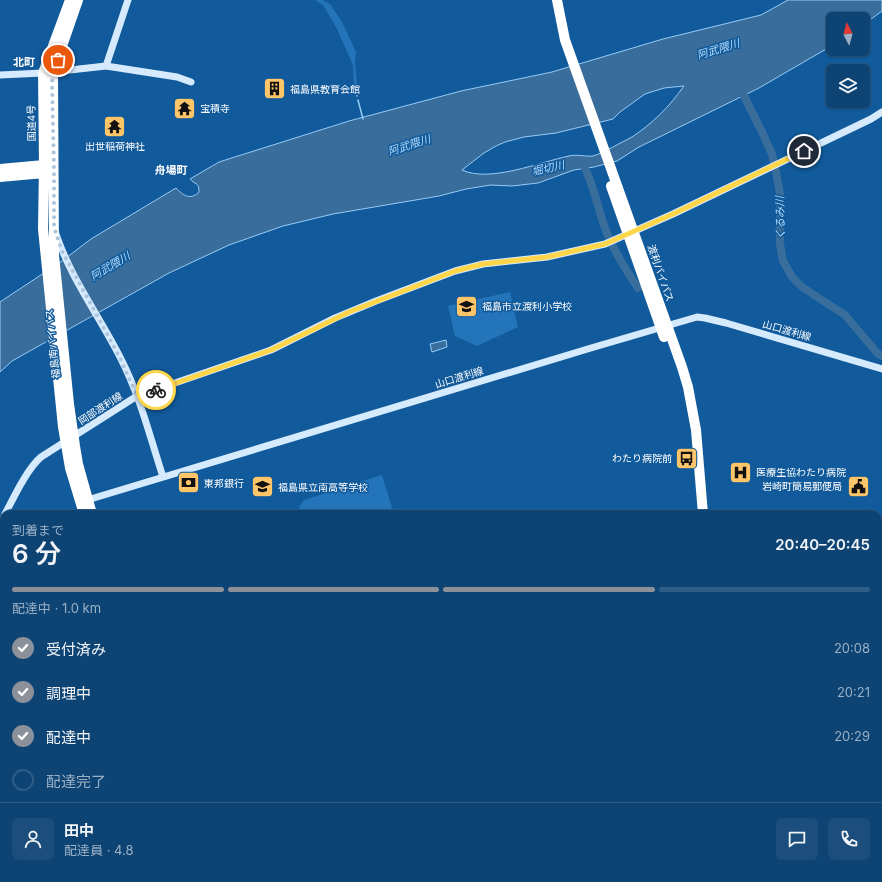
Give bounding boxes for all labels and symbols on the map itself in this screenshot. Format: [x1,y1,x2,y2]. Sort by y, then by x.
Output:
north arrow [826,12,870,56]
water label: 阿武隈川 [695,36,742,62]
pin [41,43,75,77]
district label: 北町 [13,55,35,69]
building icon: 福島県教育会館 [261,76,287,102]
place label: 福島県教育会館 [290,83,360,95]
temple icon: 宝積寺 [171,95,197,121]
place label: 宝積寺 [200,102,230,114]
street label: 国道4号 [25,105,37,141]
temple icon: 出世稲荷神社 [102,113,128,139]
water label: 阿武隈川 [386,131,433,158]
pin [787,134,821,168]
place label: 出世稲荷神社 [85,140,145,152]
water label: 堀切川 [530,157,567,179]
district label: 舟場町 [155,163,188,177]
water label: くるみ川 [773,195,787,240]
street label: 渡利バイパス [646,243,676,303]
water label: 阿武隈川 [88,248,133,283]
school or university icon: 福島市立渡利小学校 [454,293,480,319]
place label: 福島市立渡利小学校 [482,300,572,312]
street label: 福島南バイパス [42,309,62,379]
street label: 山口渡利線 [761,317,813,343]
street label: 山口渡利線 [433,364,485,390]
courier [136,370,176,410]
street label: 岡部渡利線 [76,389,124,427]
bus stop icon: わたり病院前 [674,445,700,471]
place label: わたり病院前 [612,452,672,464]
hospital icon: 医療生協わたり病院 [728,459,754,485]
place label: 医療生協わたり病院 [756,466,846,478]
bank icon: 東邦銀行 [175,470,201,496]
public building icon: 岩崎町簡易郵便局 [845,473,871,499]
school or university icon: 福島県立南高等学校 [250,474,276,500]
place label: 東邦銀行 [204,477,244,489]
place label: 岩崎町簡易郵便局 [762,480,842,492]
place label: 福島県立南高等学校 [278,481,368,493]

